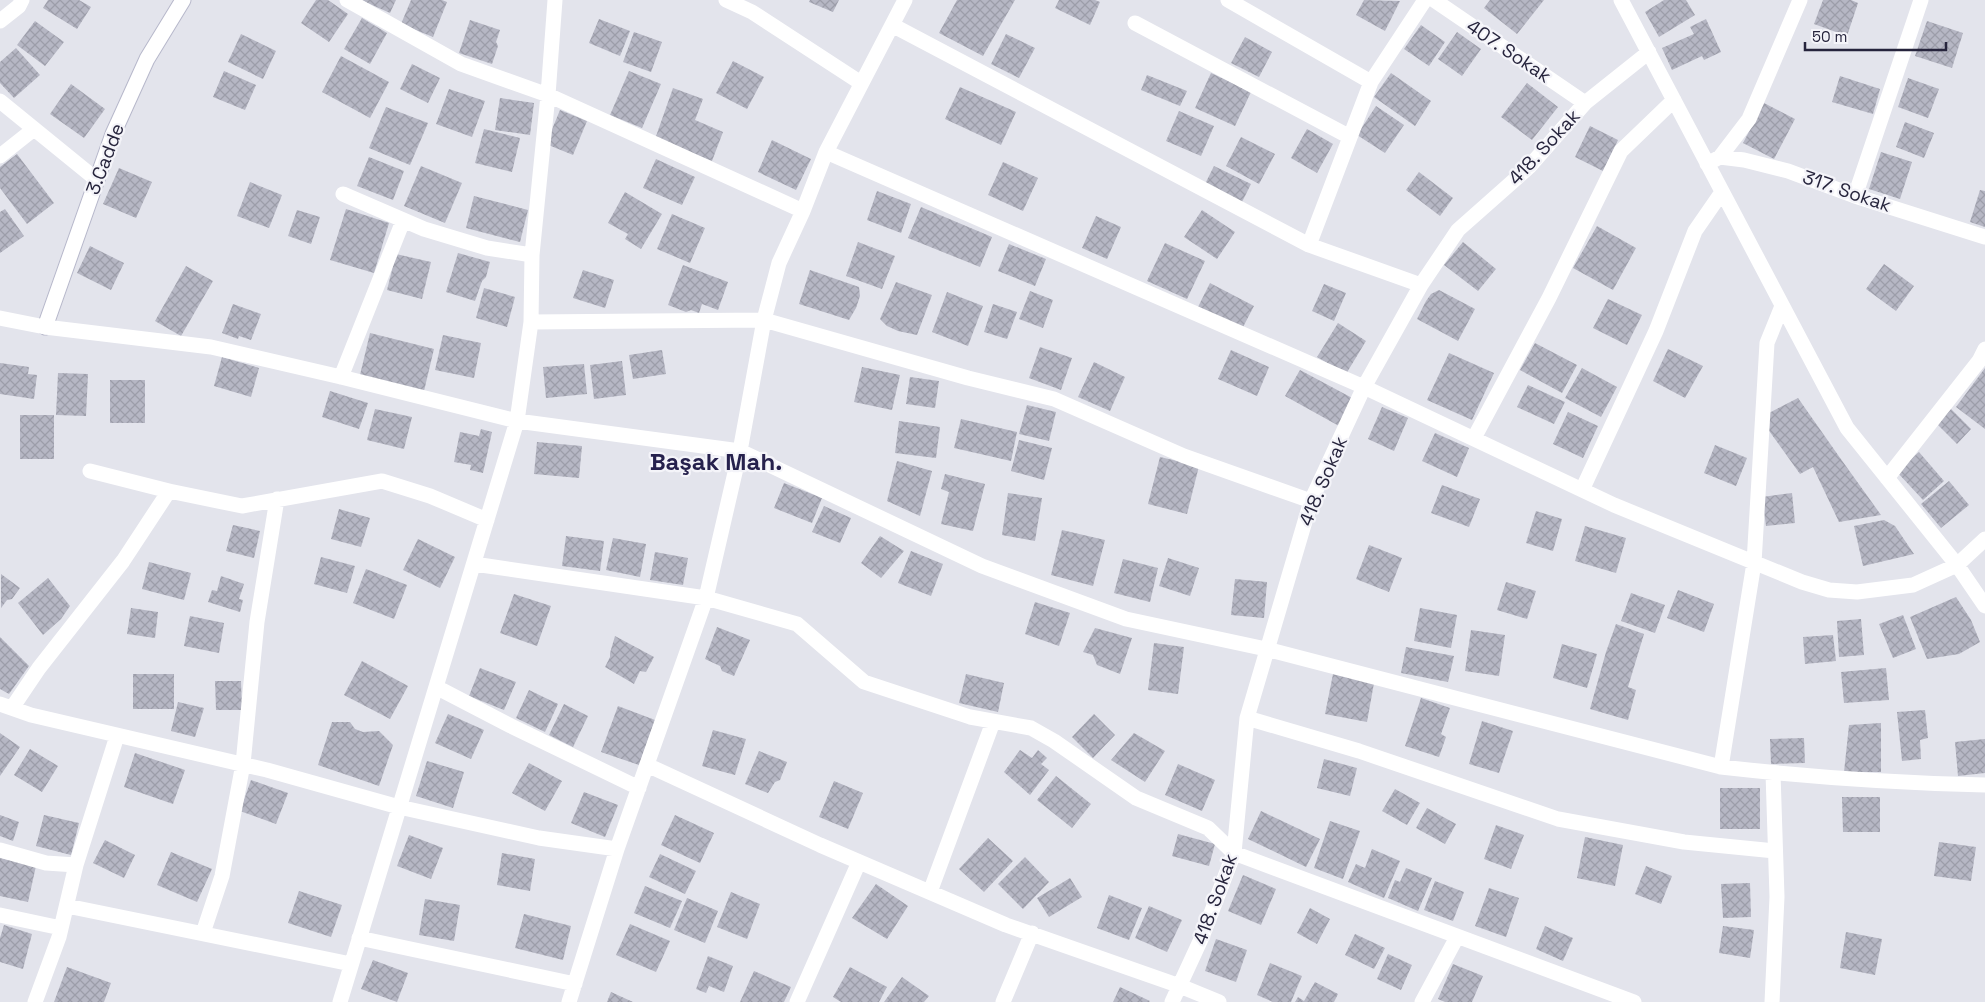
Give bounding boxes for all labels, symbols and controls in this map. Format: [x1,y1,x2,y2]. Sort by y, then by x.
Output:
street label: 407. Sokak [1462,14,1556,88]
scale bar [1805,20,1946,52]
text: 50 m [1812,27,1847,46]
street label: 418. Sokak [1503,104,1585,190]
street label: 3.Cadde [80,120,130,198]
street label: 317. Sokak [1799,164,1895,218]
street label: 418. Sokak [1293,432,1353,530]
district label: Başak Mah. [650,446,782,477]
street label: 418. Sokak [1187,850,1243,948]

